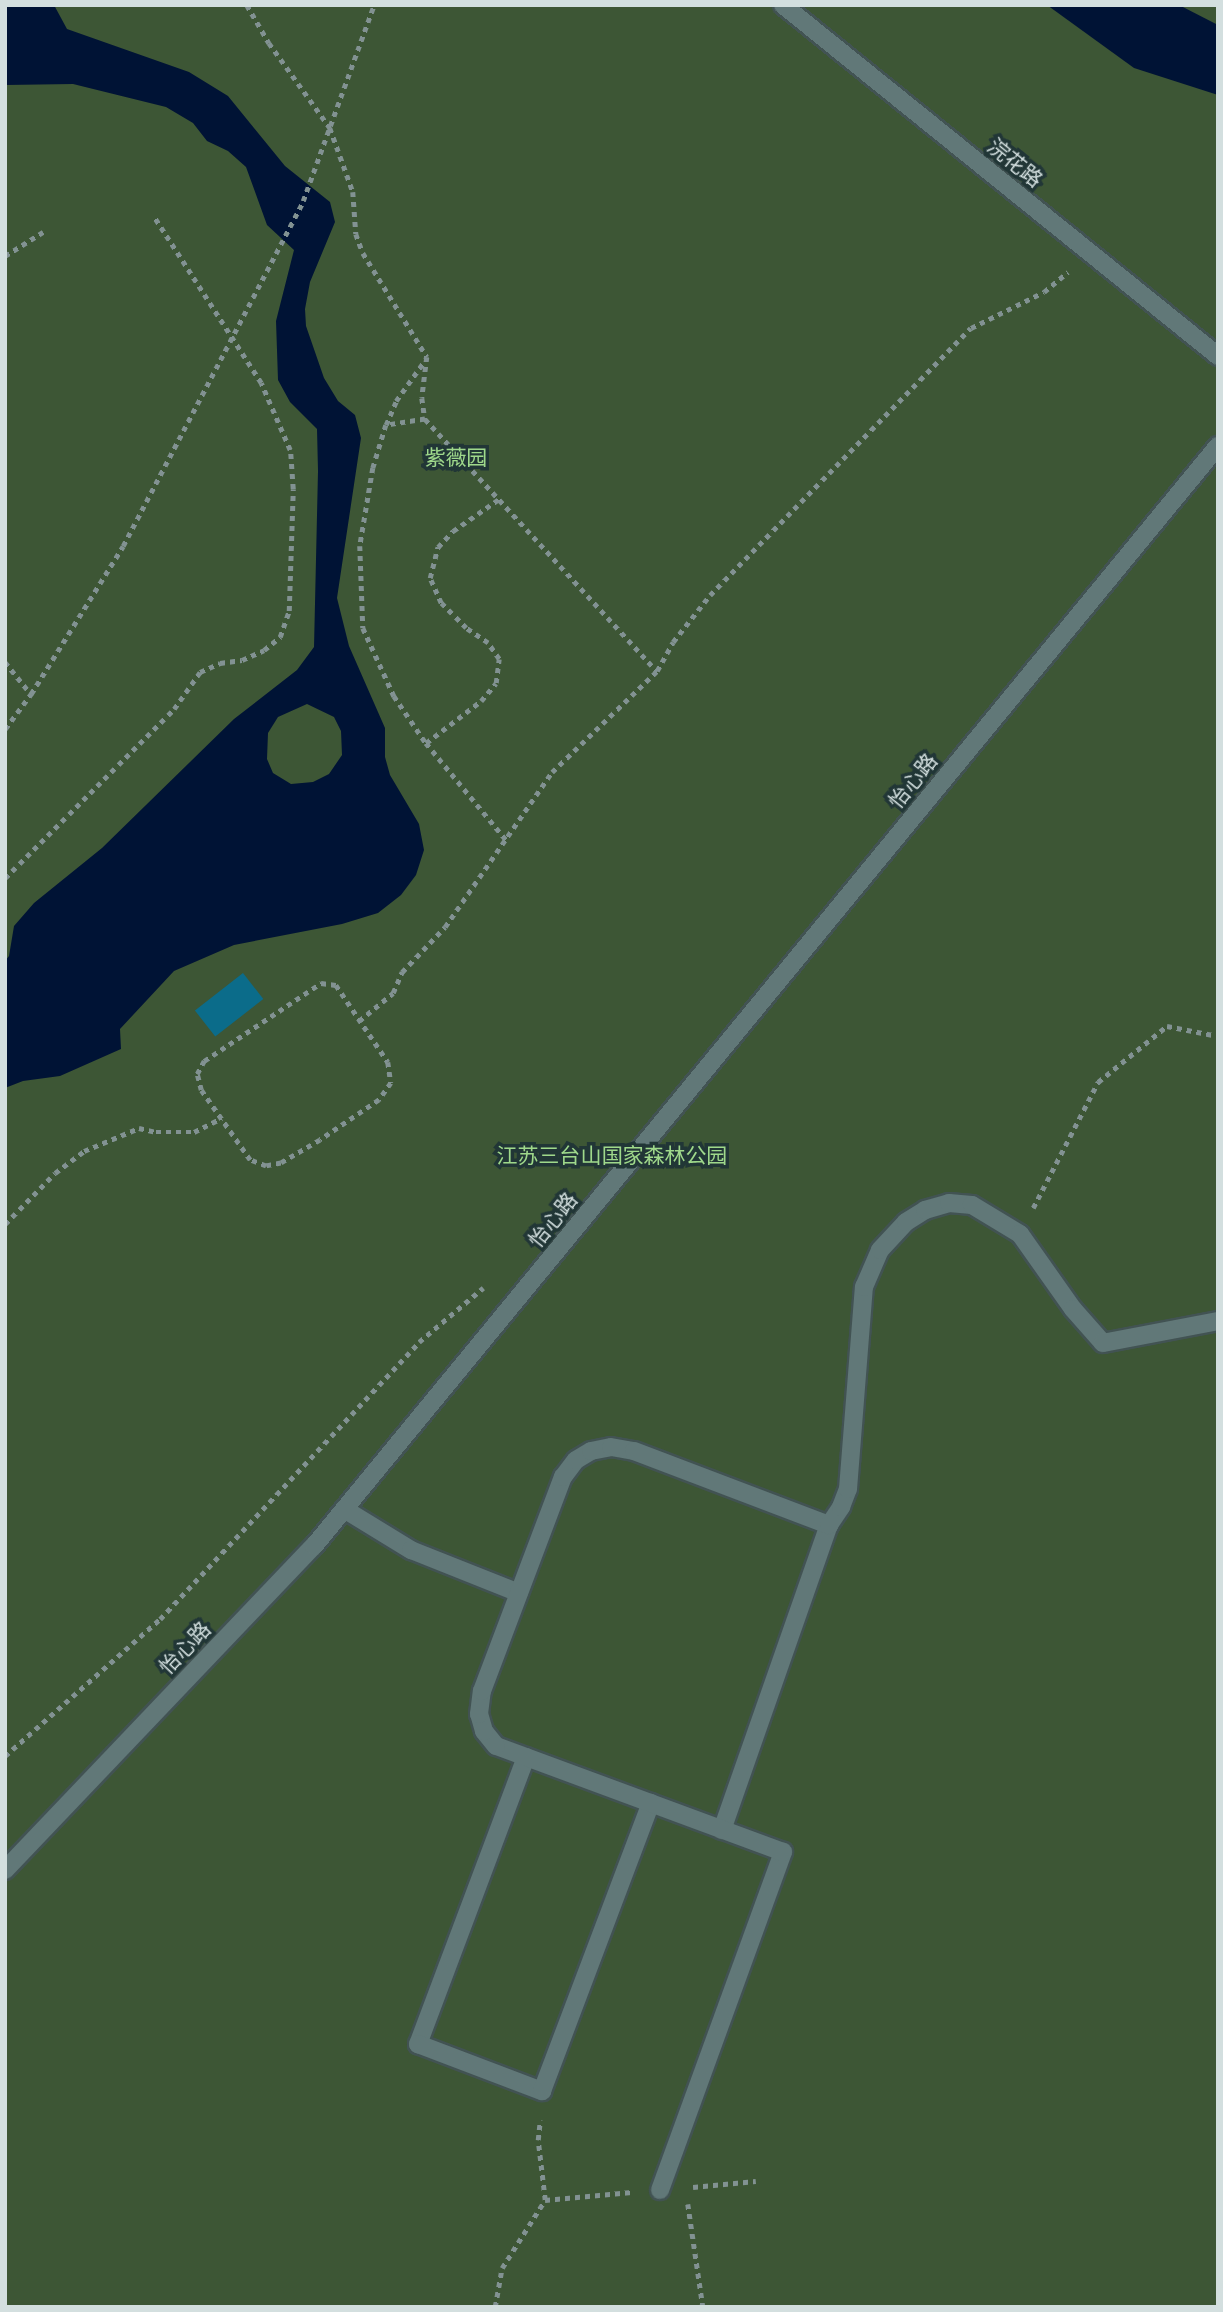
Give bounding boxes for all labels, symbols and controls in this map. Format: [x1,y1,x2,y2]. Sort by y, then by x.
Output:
street label: 浣花路 [983,133,1047,193]
park label: 紫薇园 [425,445,487,471]
street label: 怡心路 [883,749,943,813]
park label: 江苏三台山国家森林公园 [497,1143,727,1169]
street label: 怡心路 [523,1188,583,1252]
street label: 怡心路 [154,1617,216,1679]

